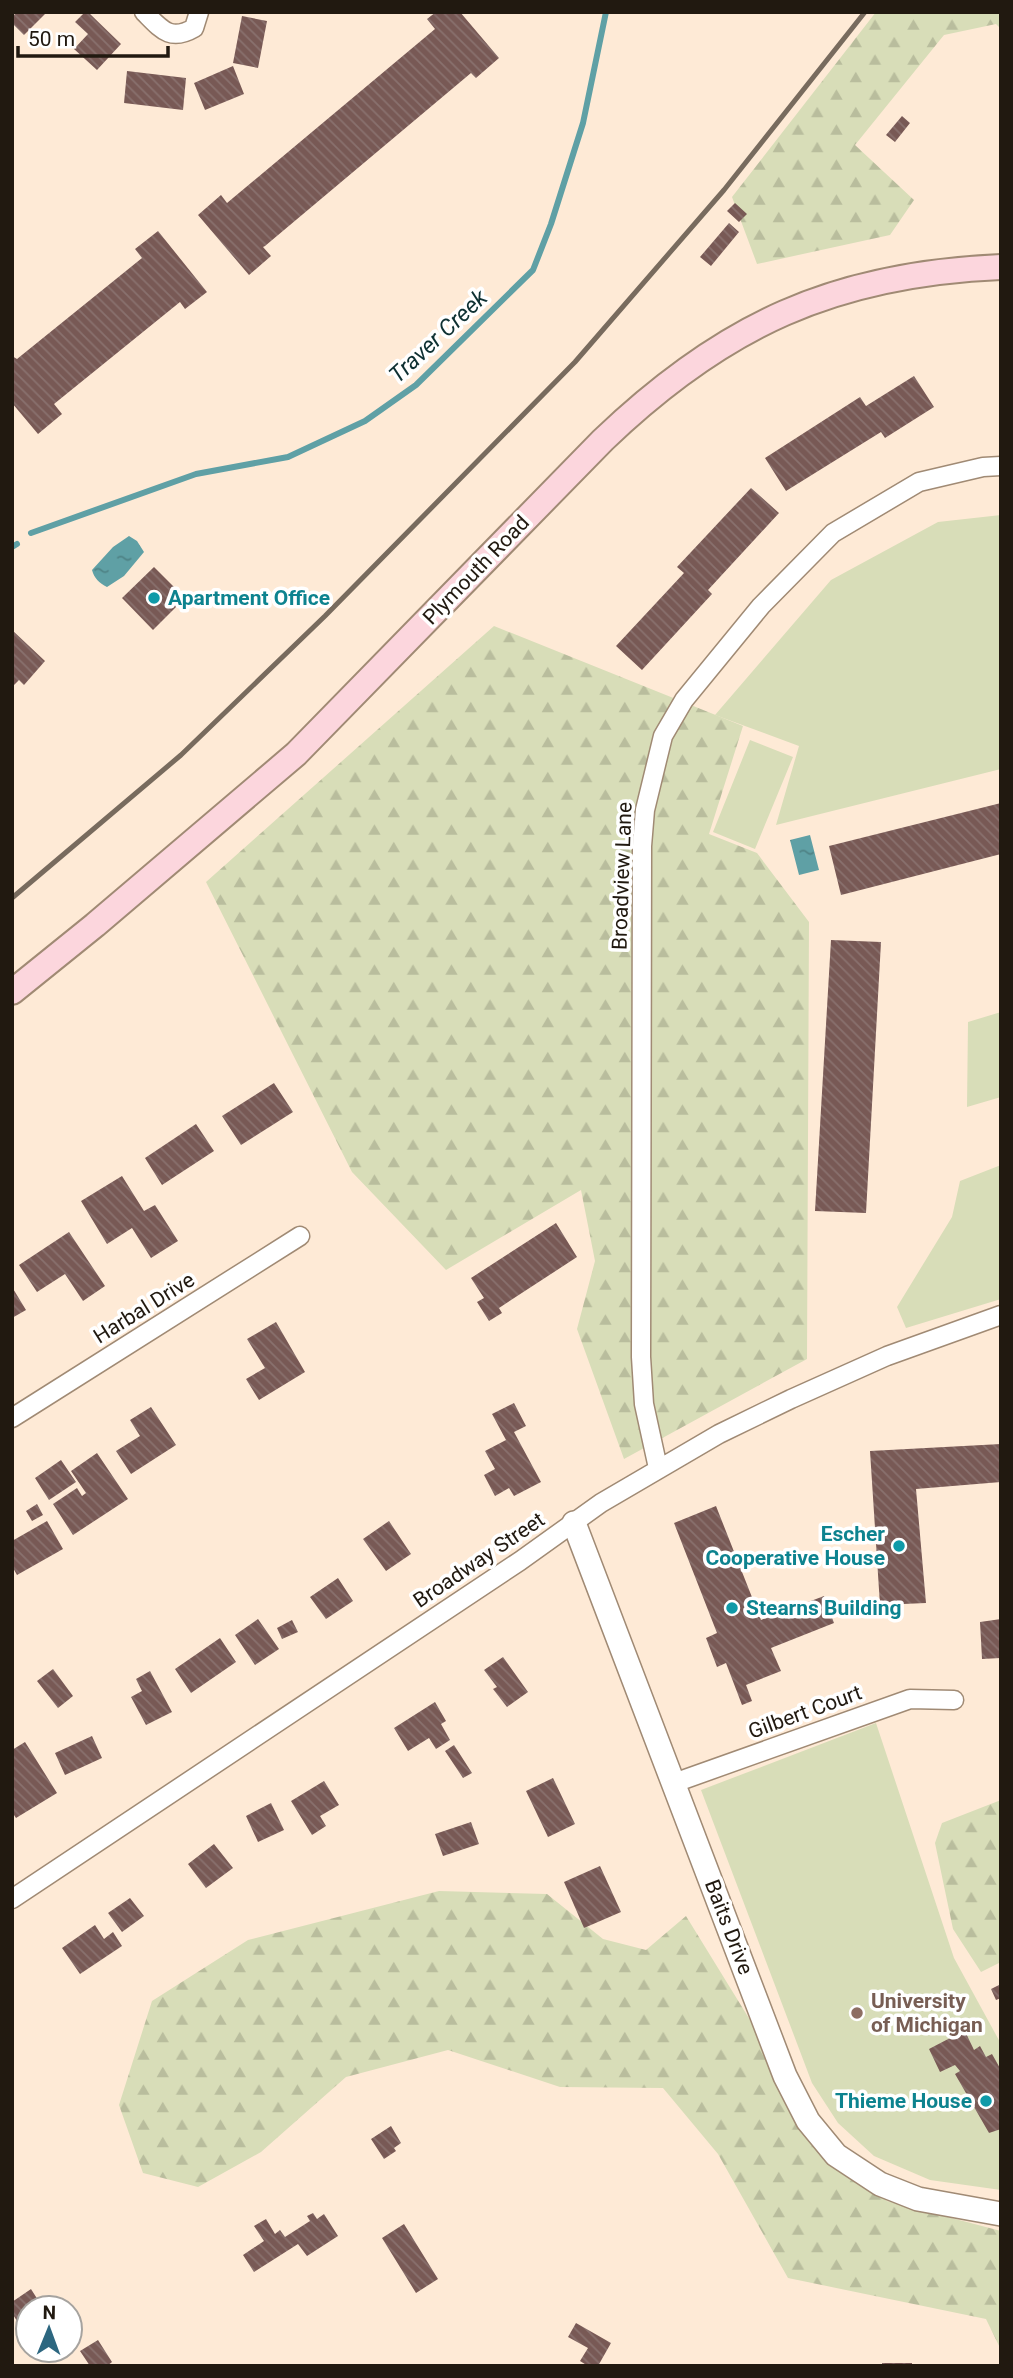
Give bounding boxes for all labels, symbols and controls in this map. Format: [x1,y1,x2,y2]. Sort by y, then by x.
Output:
scale bar [18,14,168,58]
text: 50 m [28,27,75,51]
water label: Traver Creek [384,284,493,389]
street label: Plymouth Road [418,511,534,629]
place label: Apartment Office [168,586,330,610]
marker: Apartment Office [146,590,162,606]
street label: Broadview Lane [607,802,637,950]
street label: Harbal Drive [89,1268,199,1348]
street label: Broadway Street [409,1507,549,1613]
place label: Escher Cooperative House [706,1522,885,1570]
marker: Escher Cooperative House [891,1538,907,1554]
place label: Stearns Building [746,1596,902,1620]
marker: Stearns Building [724,1600,740,1616]
street label: Gilbert Court [745,1680,865,1744]
street label: Baits Drive [700,1876,758,1978]
place label: University of Michigan [871,1989,983,2037]
marker: University of Michigan [849,2005,865,2021]
place label: Thieme House [835,2089,972,2113]
marker: Thieme House [978,2093,994,2109]
north arrow [14,2294,84,2364]
text: N [42,2301,56,2324]

